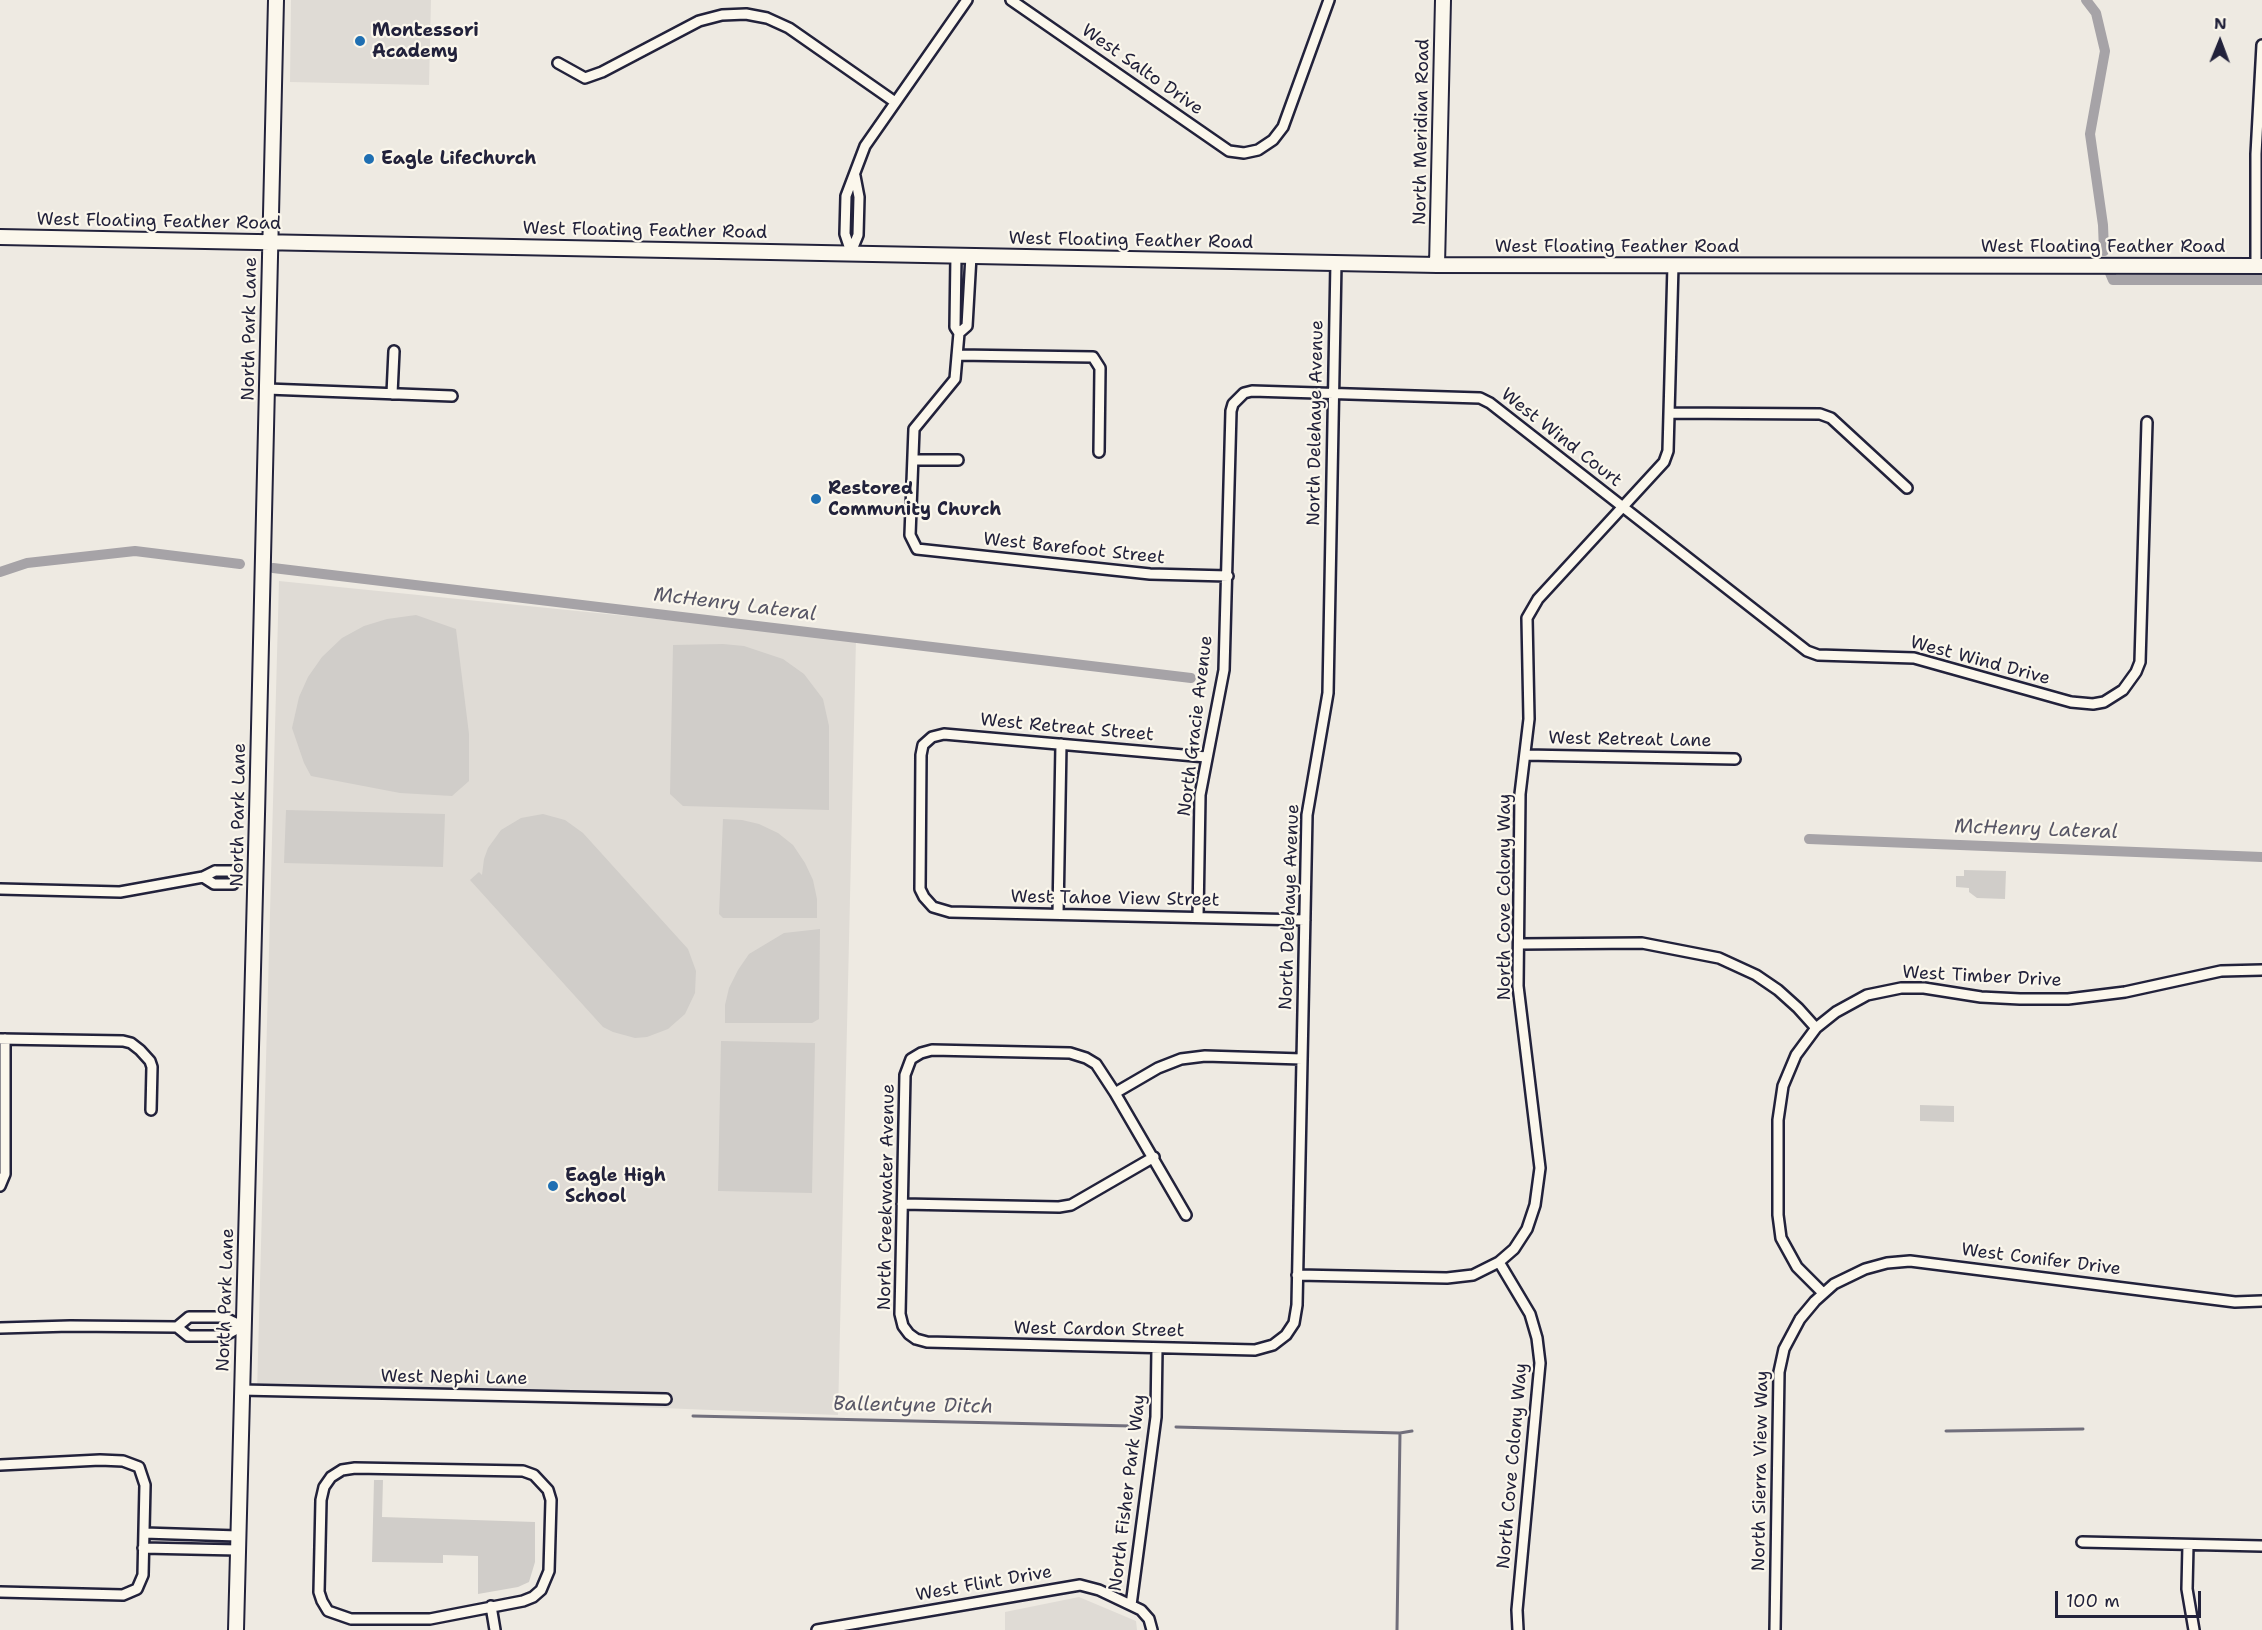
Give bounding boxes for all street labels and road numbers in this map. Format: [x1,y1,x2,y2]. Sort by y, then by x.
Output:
street label: West Salto Drive [1077,20,1207,120]
street label: North Meridian Road [1410,39,1434,225]
street label: West Floating Feather Road [37,209,281,235]
street label: West Floating Feather Road [523,218,767,244]
street label: West Floating Feather Road [1009,228,1253,254]
street label: West Floating Feather Road [1495,236,1739,258]
street label: West Floating Feather Road [1981,236,2225,258]
street label: North Park Lane [238,257,262,401]
street label: North Delehaye Avenue [1303,320,1329,526]
street label: West Wind Court [1496,384,1626,492]
street label: West Barefoot Street [982,529,1166,569]
street label: West Wind Drive [1908,632,2052,690]
street label: North Gracie Avenue [1174,634,1218,818]
street label: West Retreat Street [979,710,1155,746]
street label: West Retreat Lane [1548,728,1712,752]
street label: North Park Lane [227,743,251,887]
street label: North Cove Colony Way [1494,794,1516,1000]
street label: North Delehaye Avenue [1276,804,1304,1010]
street label: West Tahoe View Street [1010,886,1220,912]
street label: West Timber Drive [1902,962,2062,992]
street label: North Creekwater Avenue [874,1083,900,1311]
street label: North Park Lane [213,1228,239,1372]
street label: West Conifer Drive [1960,1239,2122,1281]
street label: West Cardon Street [1013,1318,1185,1342]
street label: North Cove Colony Way [1493,1362,1533,1570]
street label: West Nephi Lane [380,1366,528,1390]
street label: North Sierra View Way [1748,1370,1774,1572]
street label: North Fisher Park Way [1105,1393,1151,1593]
street label: West Flint Drive [914,1561,1054,1607]

